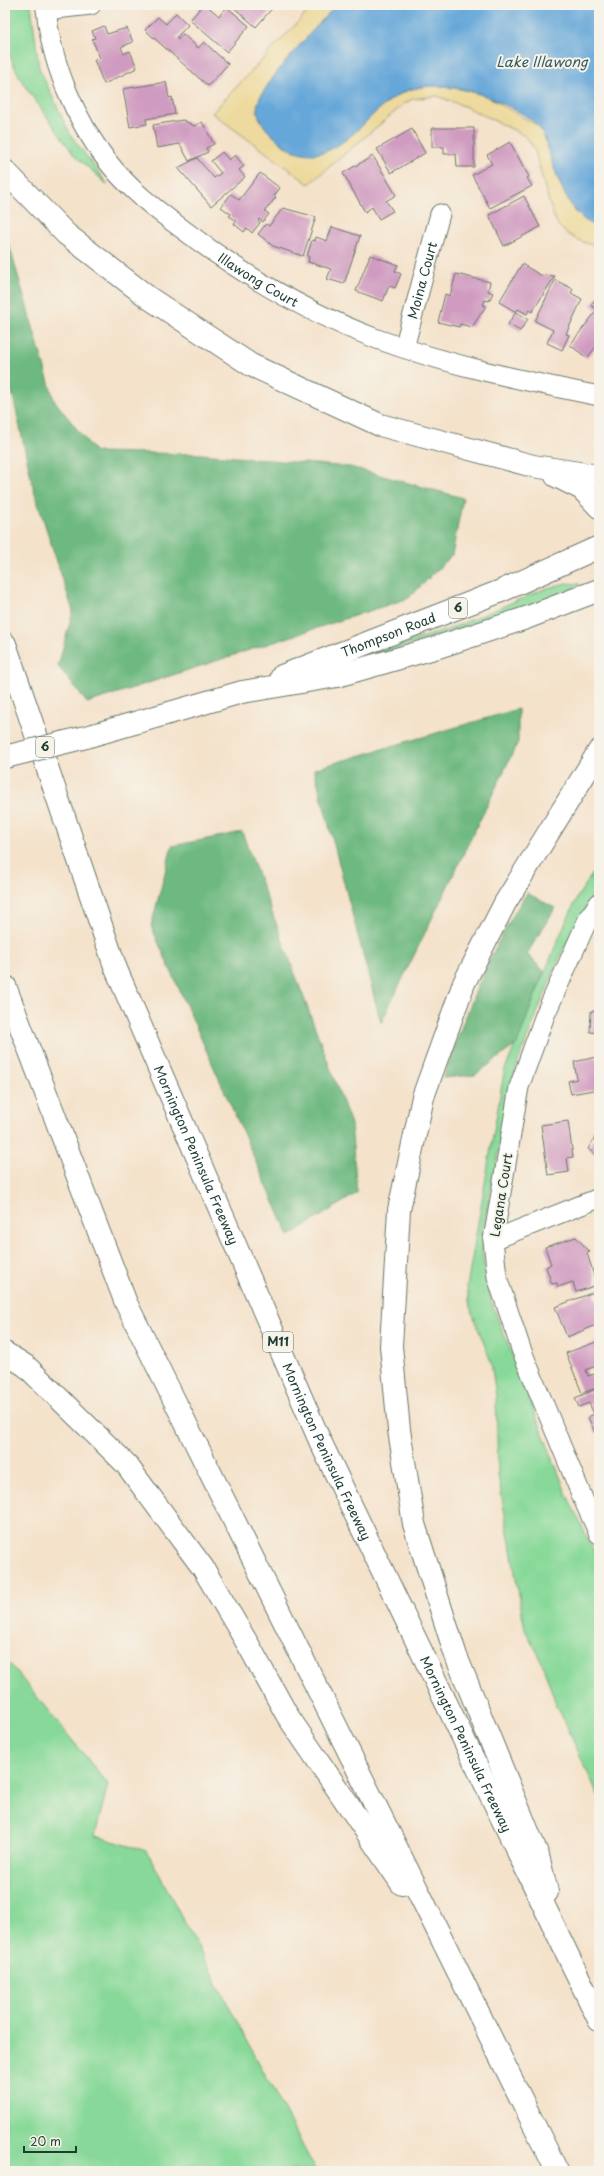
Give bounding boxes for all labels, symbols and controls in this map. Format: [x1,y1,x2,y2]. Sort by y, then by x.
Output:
water label: Lake Illawong [496,51,589,72]
street label: Moina Court [402,240,441,321]
street label: Illawong Court [214,248,302,311]
road number: 6 [449,598,467,618]
street label: Thompson Road [338,607,438,661]
road number: 6 [36,737,54,757]
street label: Mornington Peninsula Freeway [150,1062,244,1247]
street label: Legana Court [485,1152,516,1238]
road number: M11 [263,1332,293,1352]
street label: Mornington Peninsula Freeway [278,1360,376,1543]
street label: Mornington Peninsula Freeway [416,1653,517,1835]
scale bar [24,2128,76,2154]
text: 20 m [30,2132,61,2150]

